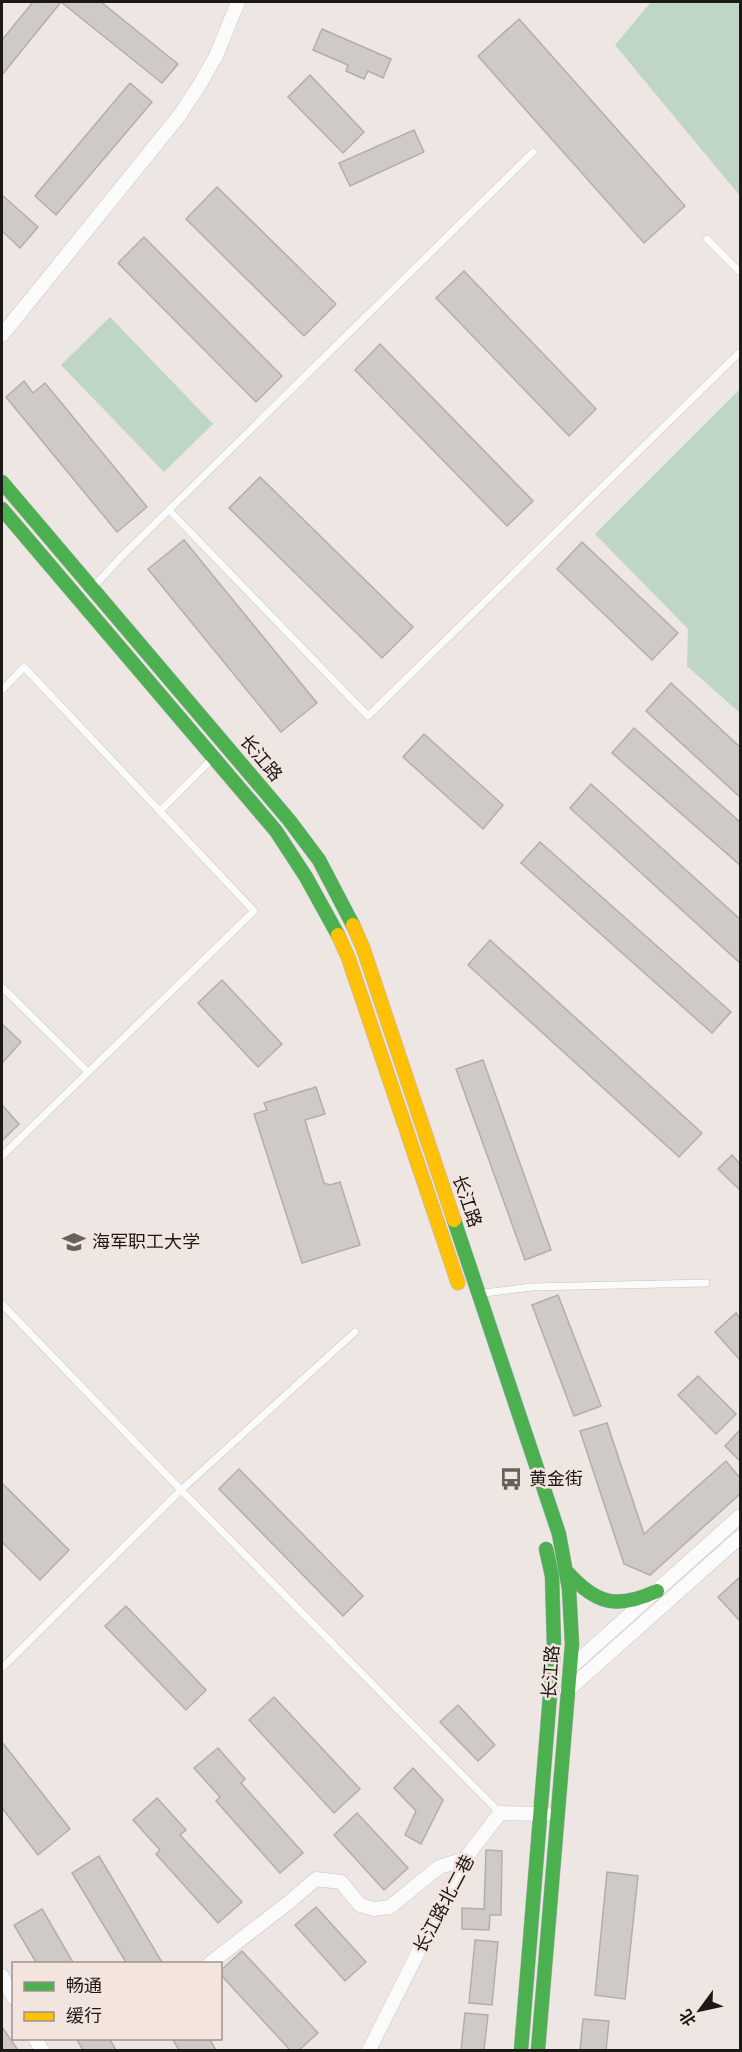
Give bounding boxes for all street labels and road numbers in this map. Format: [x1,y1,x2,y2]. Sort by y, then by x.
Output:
street label: 长江路 [235,730,288,786]
street label: 长江路 [448,1172,487,1230]
street label: 长江路 [537,1644,564,1700]
street label: 长江路北二巷 [408,1851,479,1957]

